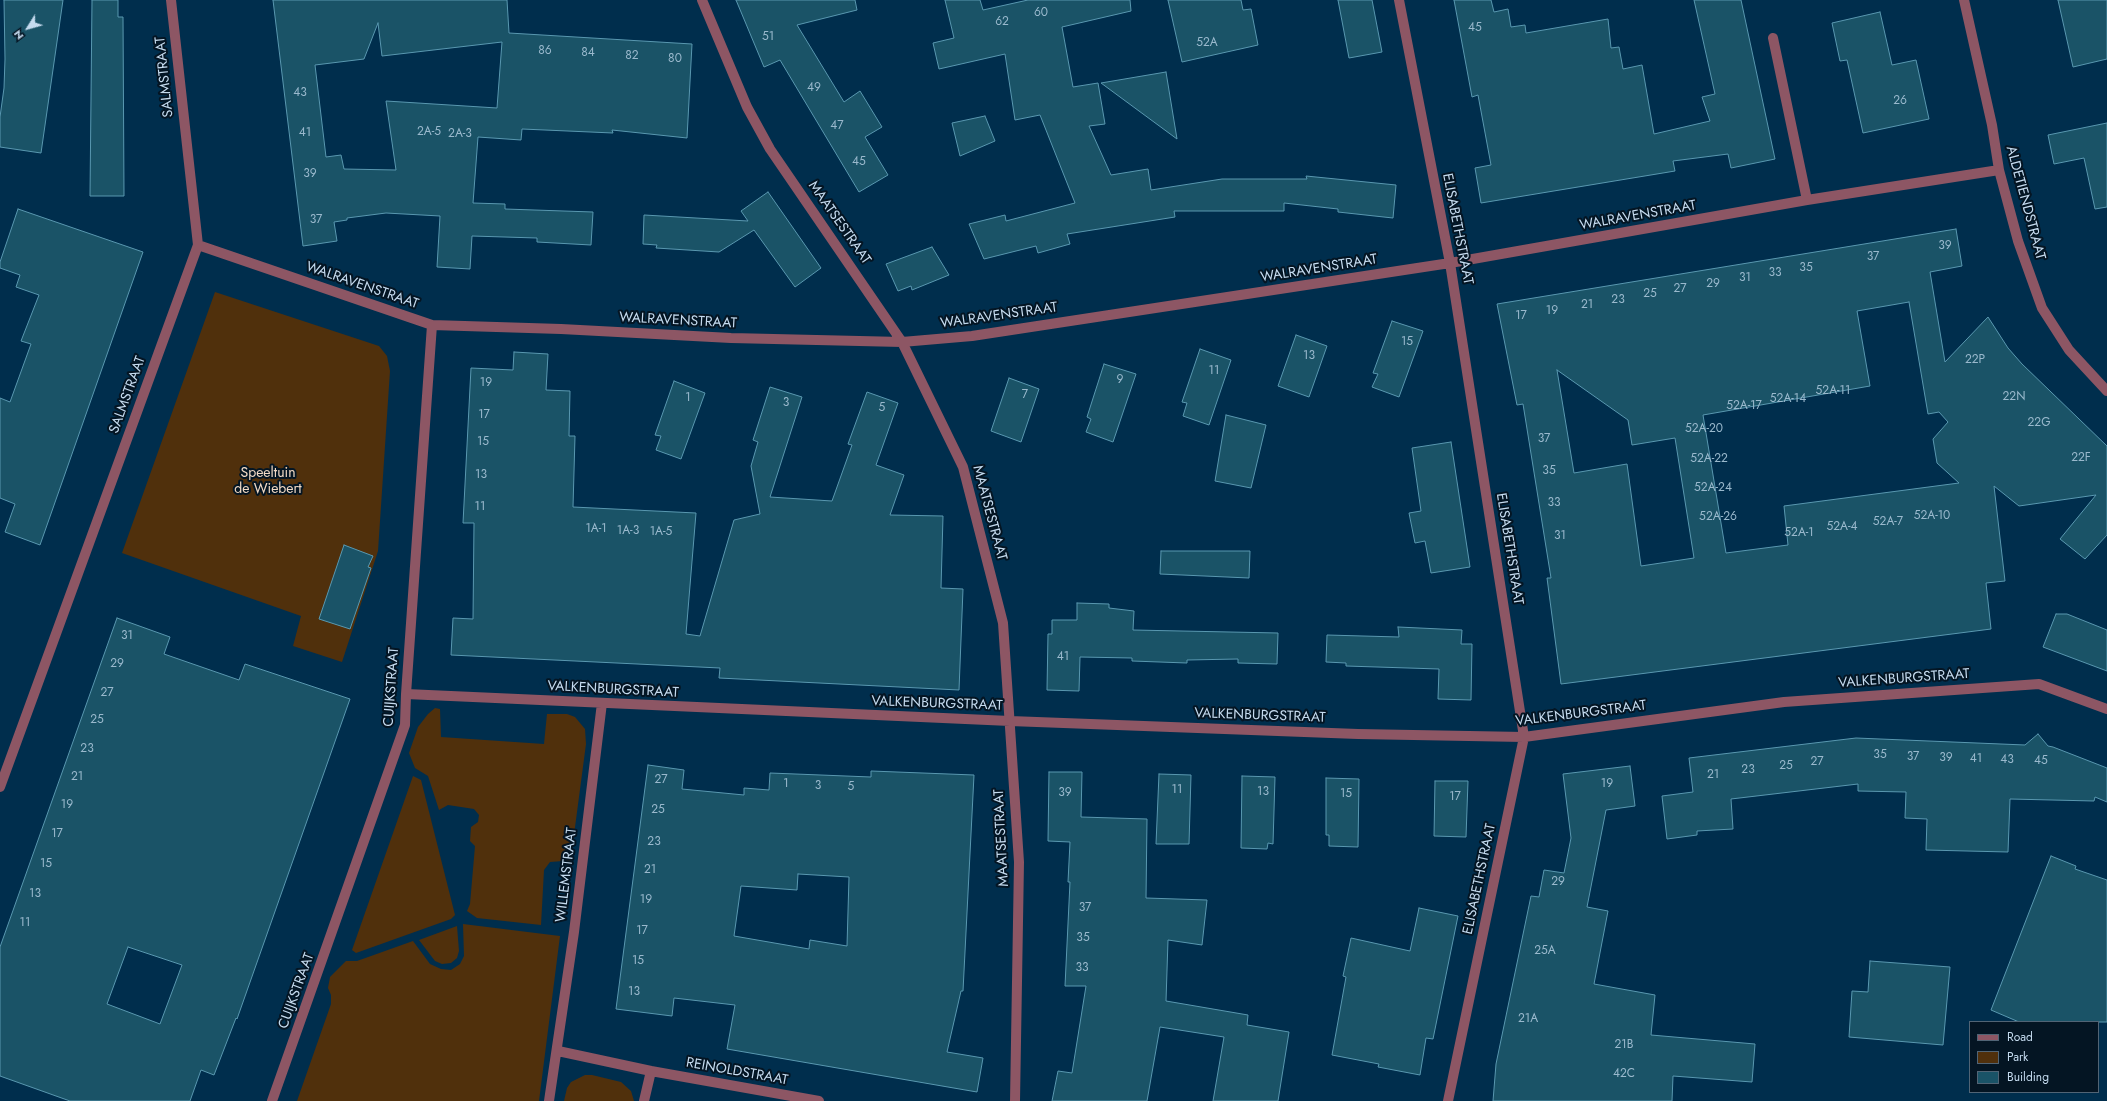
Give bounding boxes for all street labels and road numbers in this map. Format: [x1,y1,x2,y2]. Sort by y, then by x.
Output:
street label: SALMSTRAAT [152,36,178,118]
street label: ALDETIENDSTRAAT [2002,144,2048,262]
street label: ELISABETHSTRAAT [1438,172,1476,286]
street label: MAATSESTRAAT [804,178,874,268]
street label: WALRAVENSTRAAT [1578,197,1698,235]
street label: WALRAVENSTRAAT [1259,251,1379,287]
street label: WALRAVENSTRAAT [304,259,420,313]
street label: WALRAVENSTRAAT [939,299,1059,333]
street label: WALRAVENSTRAAT [619,310,737,332]
street label: SALMSTRAAT [106,354,150,436]
street label: MAATSESTRAAT [968,464,1010,562]
street label: ELISABETHSTRAAT [1492,492,1526,606]
street label: CUIJKSTRAAT [381,647,403,727]
street label: VALKENBURGSTRAAT [1838,666,1970,692]
street label: VALKENBURGSTRAAT [547,678,679,702]
street label: VALKENBURGSTRAAT [871,693,1003,715]
street label: VALKENBURGSTRAAT [1515,698,1647,730]
street label: VALKENBURGSTRAAT [1194,705,1326,727]
street label: MAATSESTRAAT [991,789,1013,887]
street label: ELISABETHSTRAAT [1460,822,1500,936]
street label: WILLEMSTRAAT [553,827,581,923]
street label: CUIJKSTRAAT [276,951,318,1031]
street label: REINOLDSTRAAT [685,1055,789,1089]

